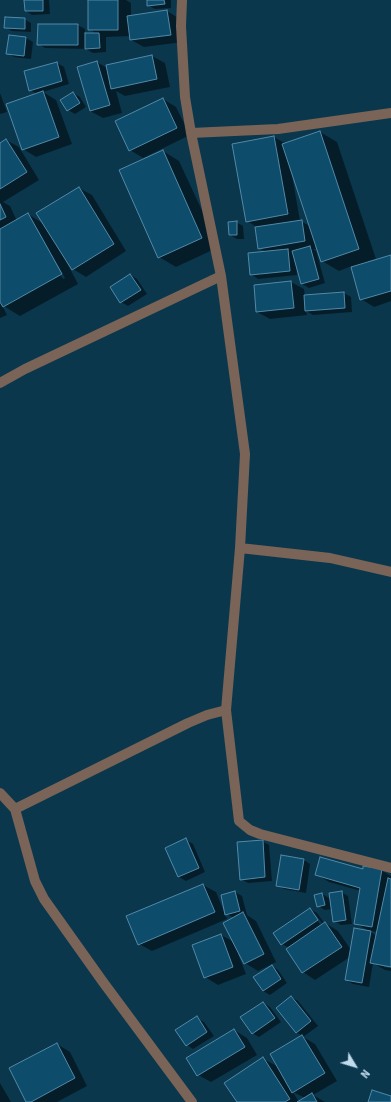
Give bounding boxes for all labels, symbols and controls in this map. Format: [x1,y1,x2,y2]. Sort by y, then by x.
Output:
north arrow [335,1046,375,1086]
text: N [357,1066,373,1081]

